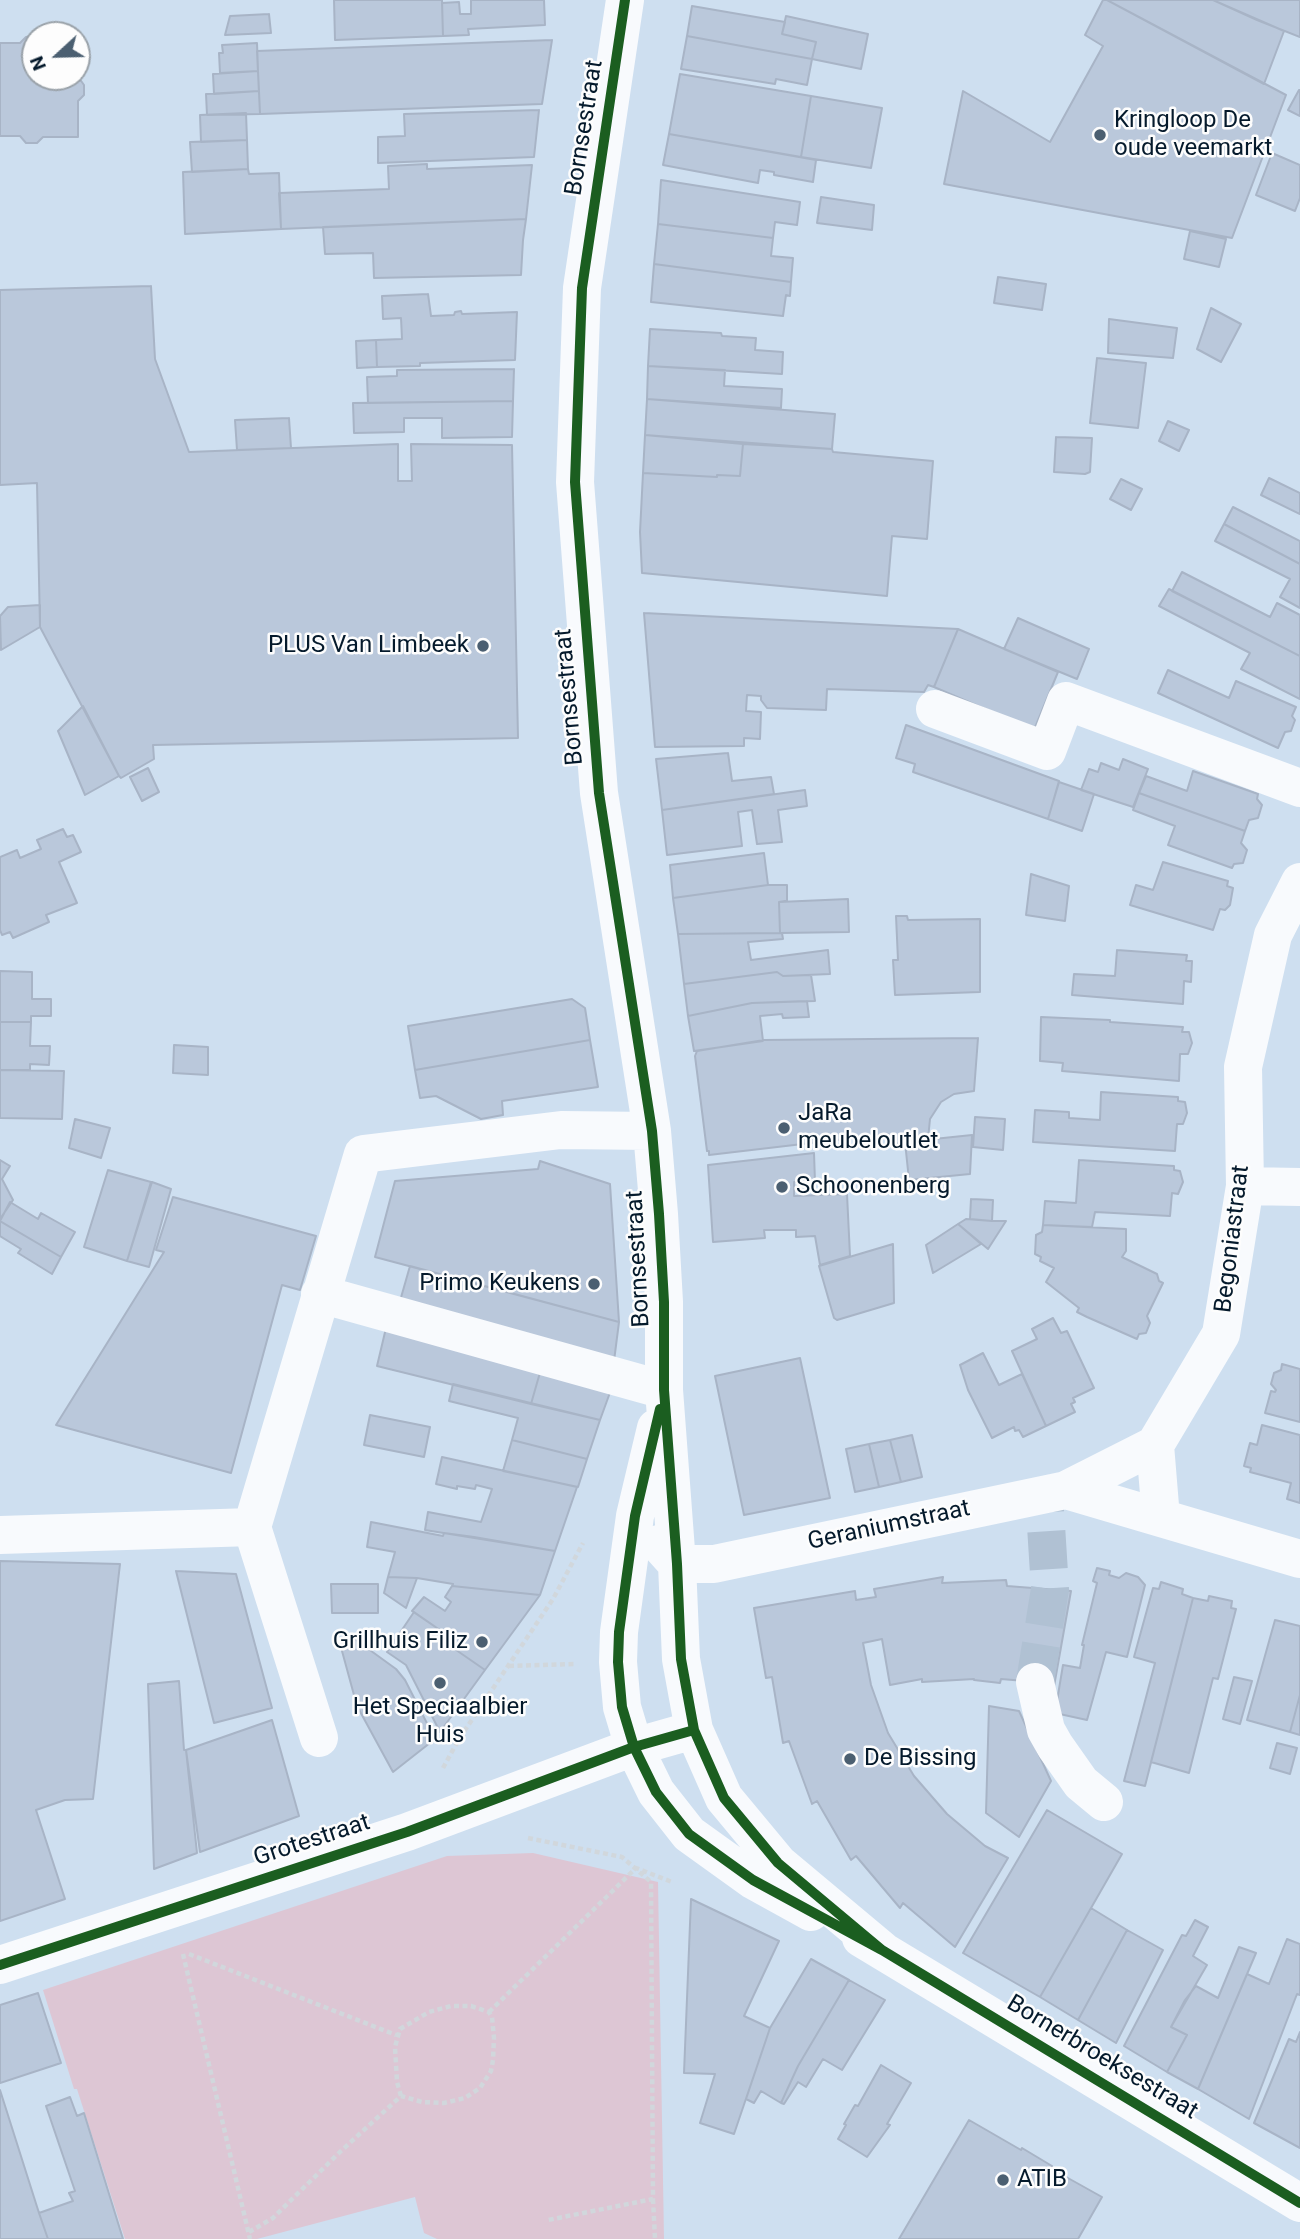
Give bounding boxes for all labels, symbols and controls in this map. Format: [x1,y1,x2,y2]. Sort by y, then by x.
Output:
north arrow [21,21,91,91]
text: N [25,53,51,74]
street label: Bornsestraat [560,58,610,198]
place label: Kringloop De oude veemarkt [1114,107,1272,163]
marker: Kringloop De oude veemarkt [1092,127,1108,143]
street label: Bornsestraat [550,628,590,766]
place label: PLUS Van Limbeek [268,632,469,660]
marker: PLUS Van Limbeek [475,638,491,654]
place label: JaRa meubeloutlet [798,1100,938,1156]
marker: JaRa meubeloutlet [776,1120,792,1136]
street label: Begoniastraat [1210,1163,1256,1315]
place label: Schoonenberg [796,1173,950,1201]
marker: Schoonenberg [774,1179,790,1195]
street label: Bornsestraat [621,1190,657,1328]
place label: Primo Keukens [419,1270,580,1298]
marker: Primo Keukens [586,1276,602,1292]
street label: Geraniumstraat [805,1495,973,1557]
place label: Grillhuis Filiz [333,1628,468,1656]
marker: Grillhuis Filiz [474,1634,490,1650]
marker: Het Speciaalbier Huis [432,1675,448,1691]
place label: Het Speciaalbier Huis [353,1694,527,1750]
place label: De Bissing [864,1745,977,1773]
marker: De Bissing [842,1751,858,1767]
street label: Grotestraat [250,1809,374,1873]
street label: Bornerbroeksestraat [1001,1990,1203,2126]
place label: ATIB [1017,2166,1067,2194]
marker: ATIB [995,2172,1011,2188]

